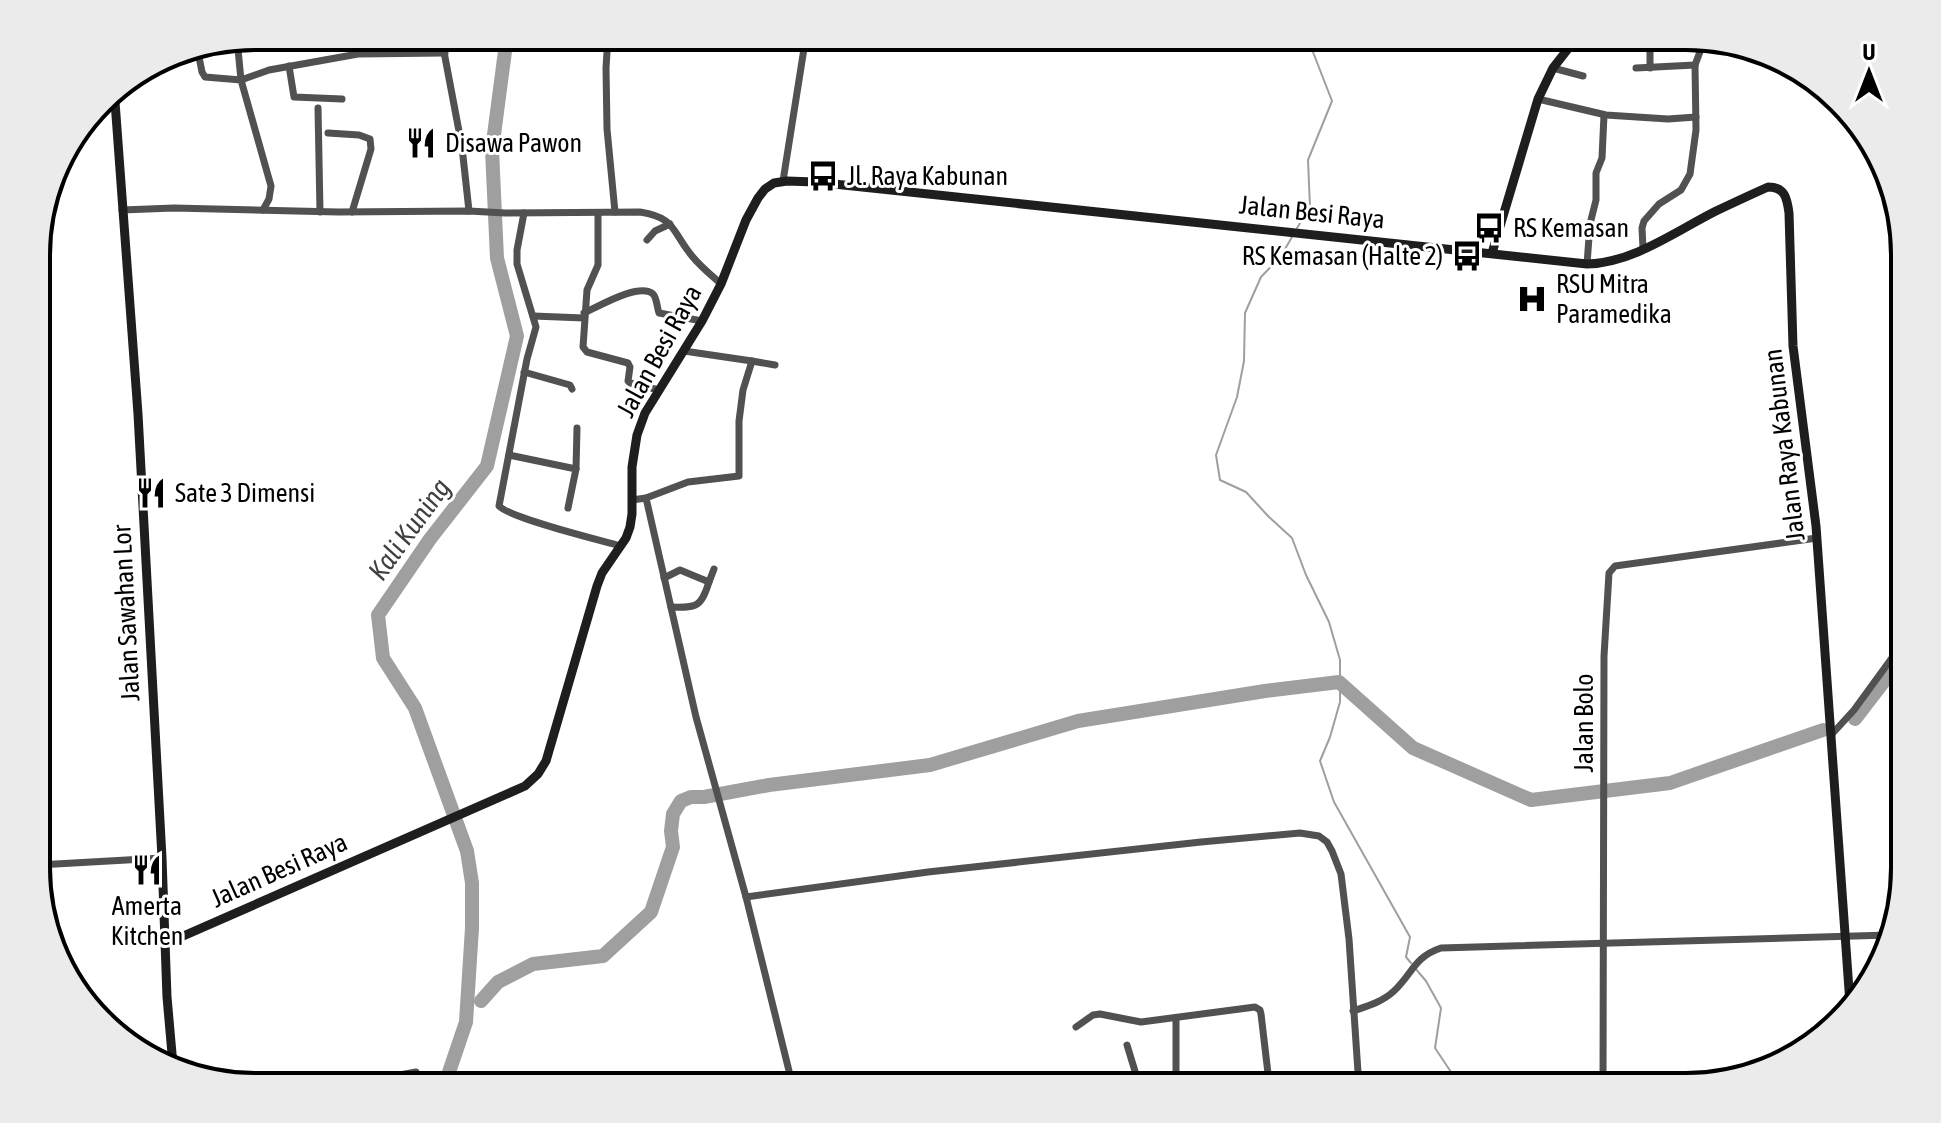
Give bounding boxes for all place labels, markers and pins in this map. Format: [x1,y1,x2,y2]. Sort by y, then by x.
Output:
restaurant icon: Disawa Pawon [404,126,438,160]
place label: Disawa Pawon [445,128,582,158]
bus stop icon: Jl. Raya Kabunan [806,159,840,193]
place label: Jl. Raya Kabunan [847,161,1008,191]
bus stop icon: RS Kemasan [1472,211,1506,245]
place label: RS Kemasan [1513,213,1629,243]
bus stop icon: RS Kemasan (Halte 2) [1450,239,1484,273]
place label: RS Kemasan (Halte 2) [1242,241,1443,271]
place label: RSU Mitra Paramedika [1556,269,1672,329]
hospital icon: RSU Mitra Paramedika [1515,282,1549,316]
restaurant icon: Sate 3 Dimensi [134,476,168,510]
place label: Sate 3 Dimensi [175,478,315,508]
restaurant icon: Amerta Kitchen [130,853,164,887]
place label: Amerta Kitchen [111,891,183,951]

